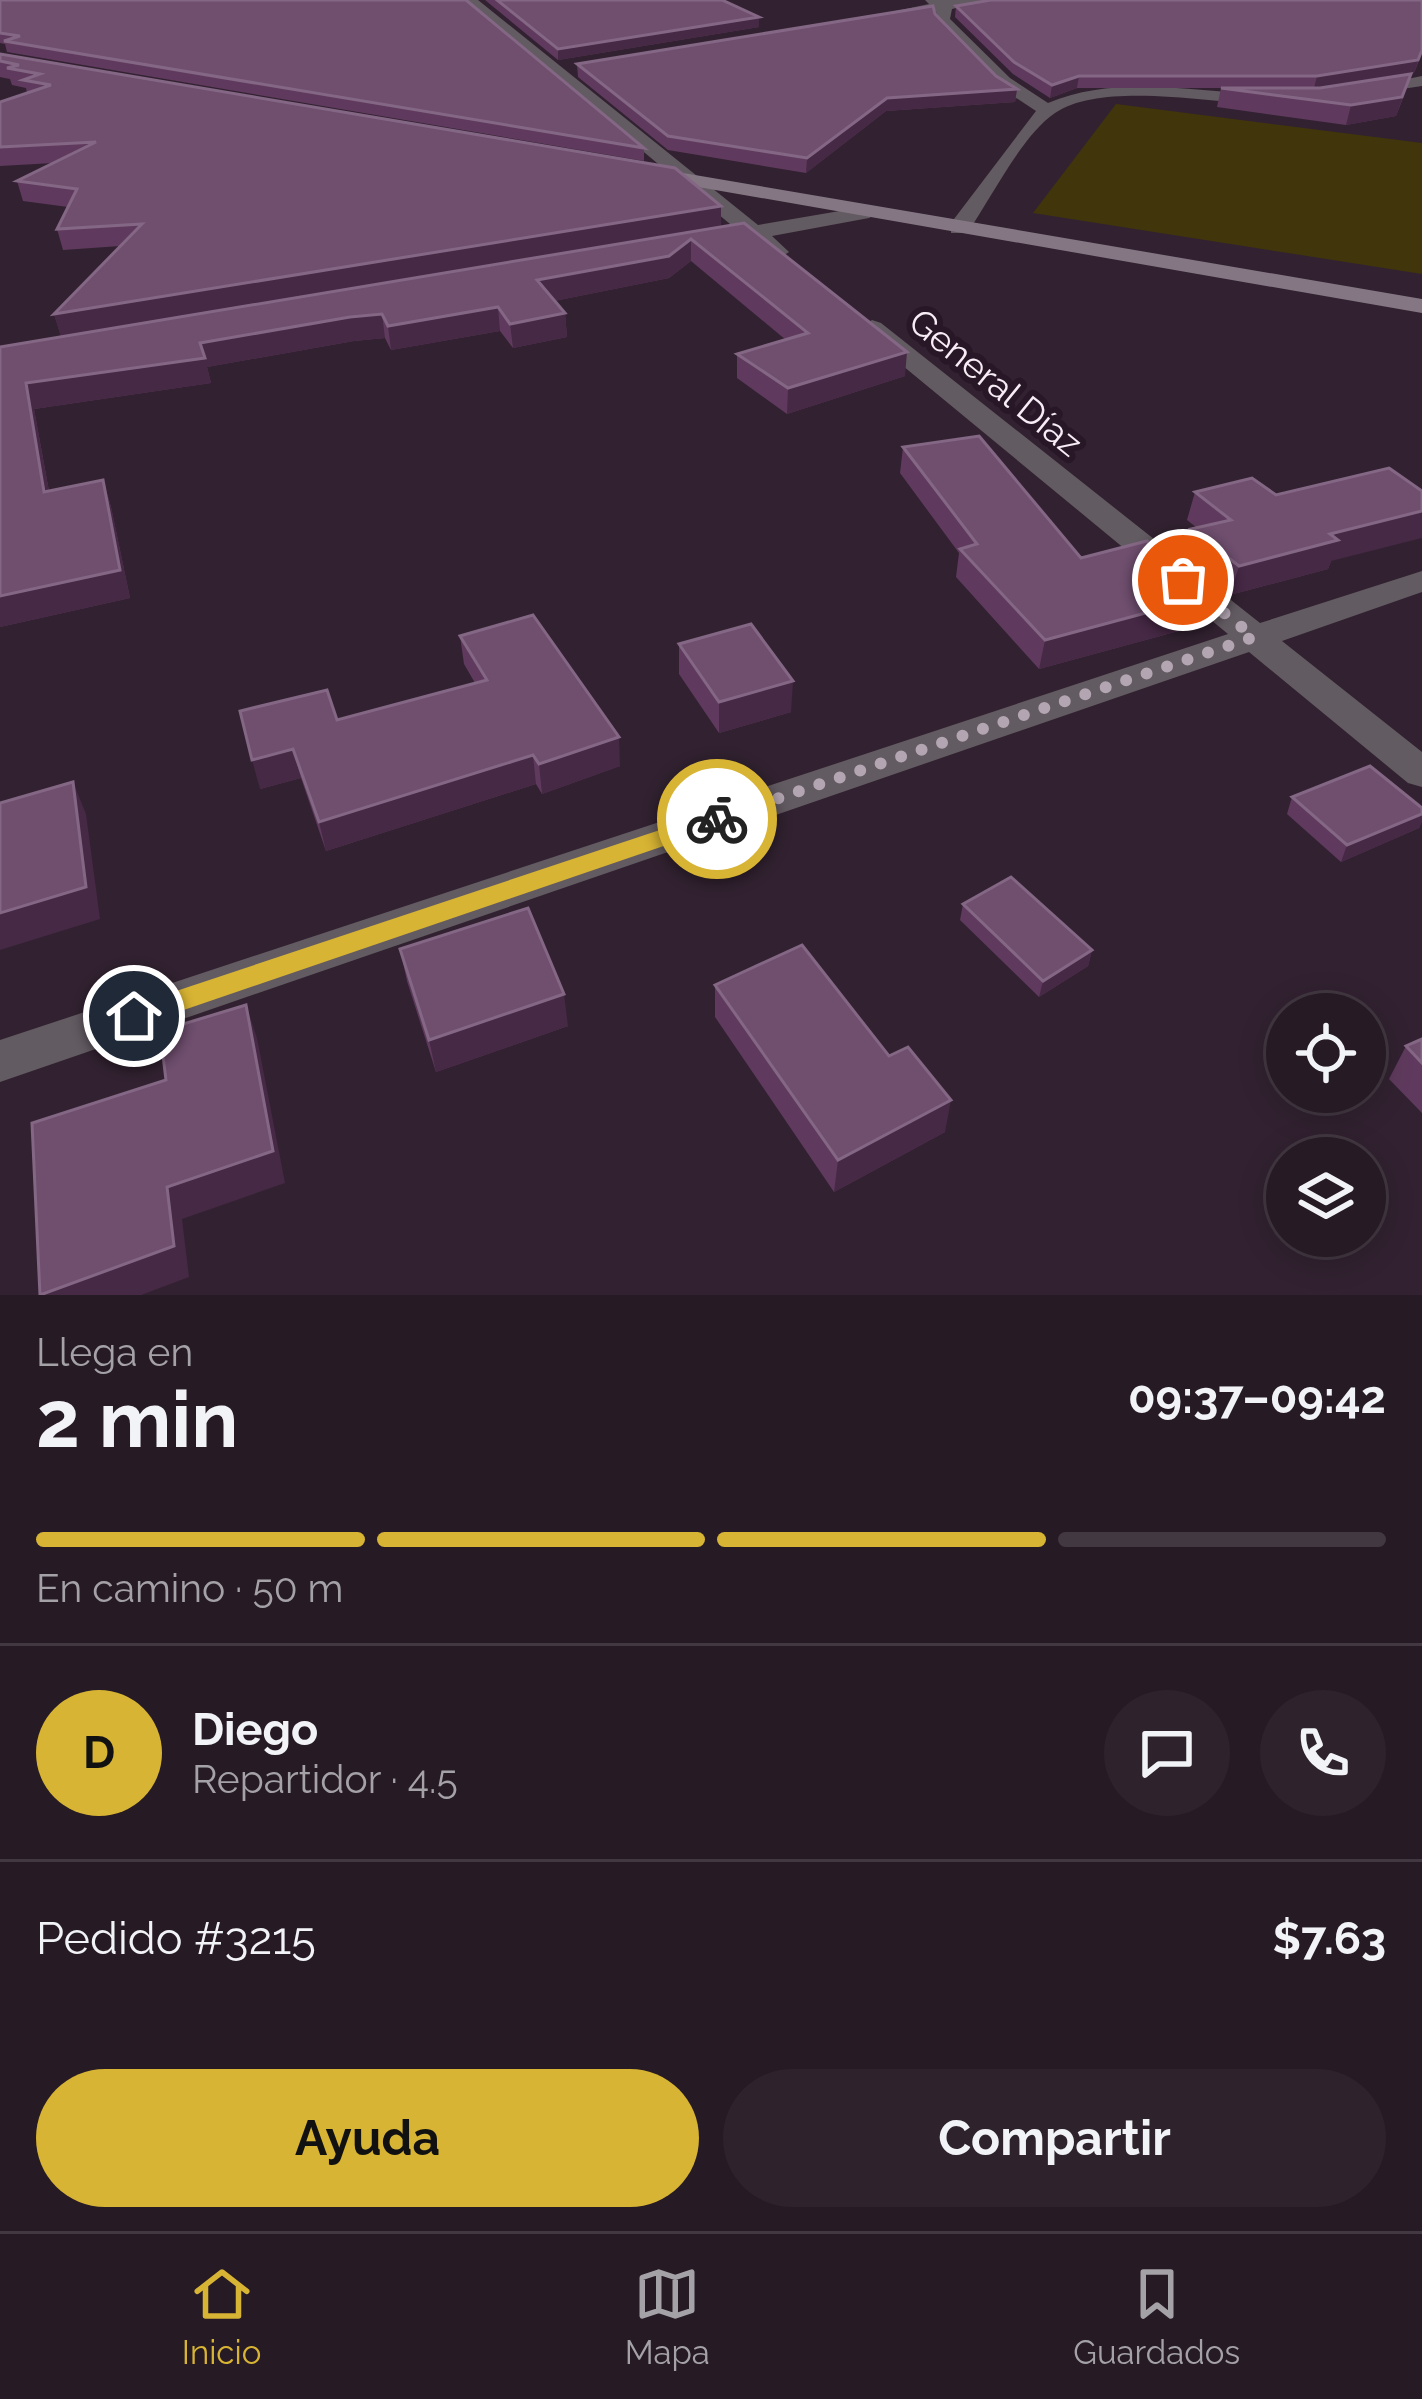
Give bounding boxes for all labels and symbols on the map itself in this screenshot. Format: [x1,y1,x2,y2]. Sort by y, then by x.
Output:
street label: General Díaz [901,300,1091,464]
pin [1132,529,1234,631]
courier [657,759,777,879]
pin [83,965,185,1067]

